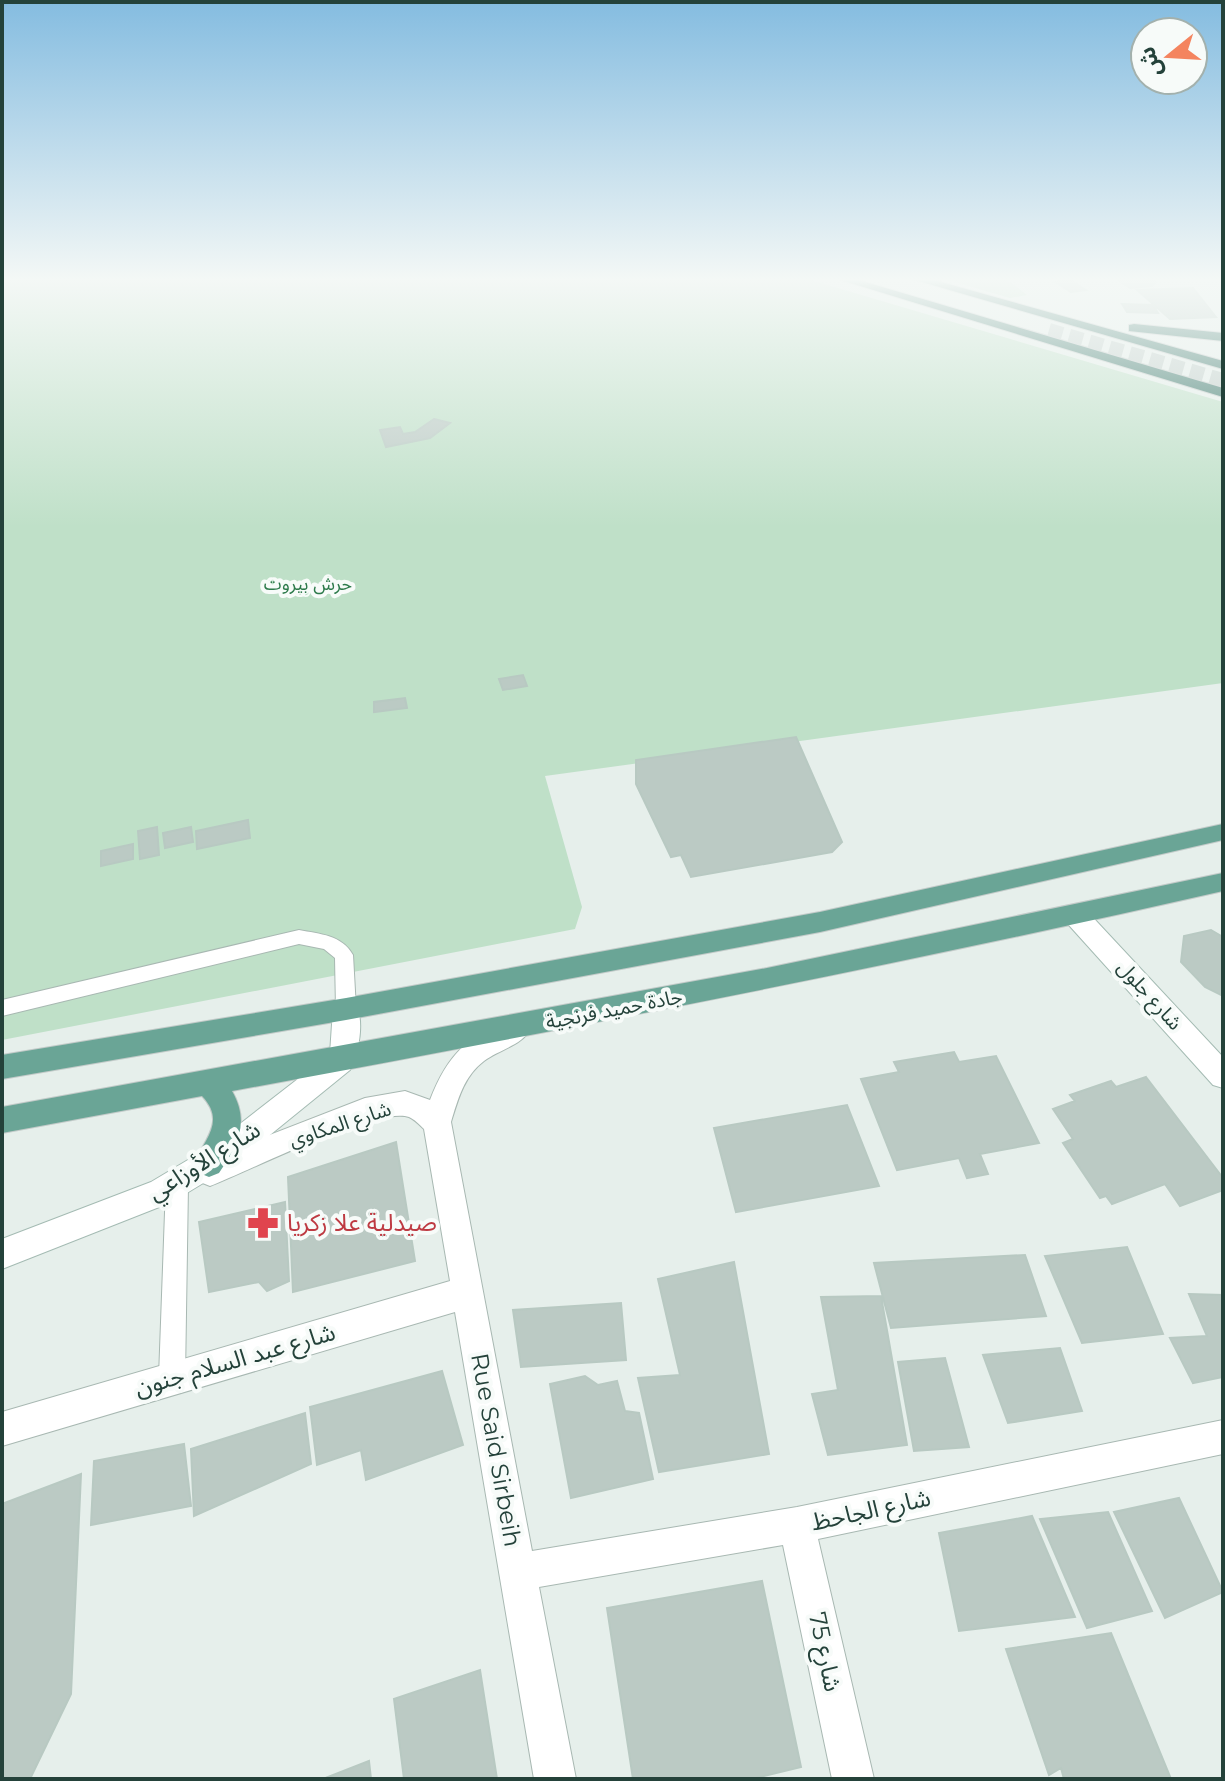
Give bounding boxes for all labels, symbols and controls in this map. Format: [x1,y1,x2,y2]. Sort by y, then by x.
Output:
north arrow [1129,16,1209,96]
text: ش [1133,44,1168,81]
park label: حرش بيروت [264,573,352,595]
street label: شارع جلول [1110,955,1187,1037]
street label: جادة حميد فرنجية [544,984,684,1034]
street label: شارع المكاوي [286,1096,395,1155]
street label: شارع الأوزاعي [142,1115,268,1210]
pharmacy icon: صيدلية علا زكريا [246,1206,280,1240]
place label: صيدلية علا زكريا [287,1208,437,1237]
street label: شارع عبد السلام جنون [131,1317,340,1406]
street label: Rue Said Sirbeih [465,1351,528,1549]
street label: شارع الجاحظ [809,1483,934,1539]
street label: شارع 75 [800,1610,848,1695]

